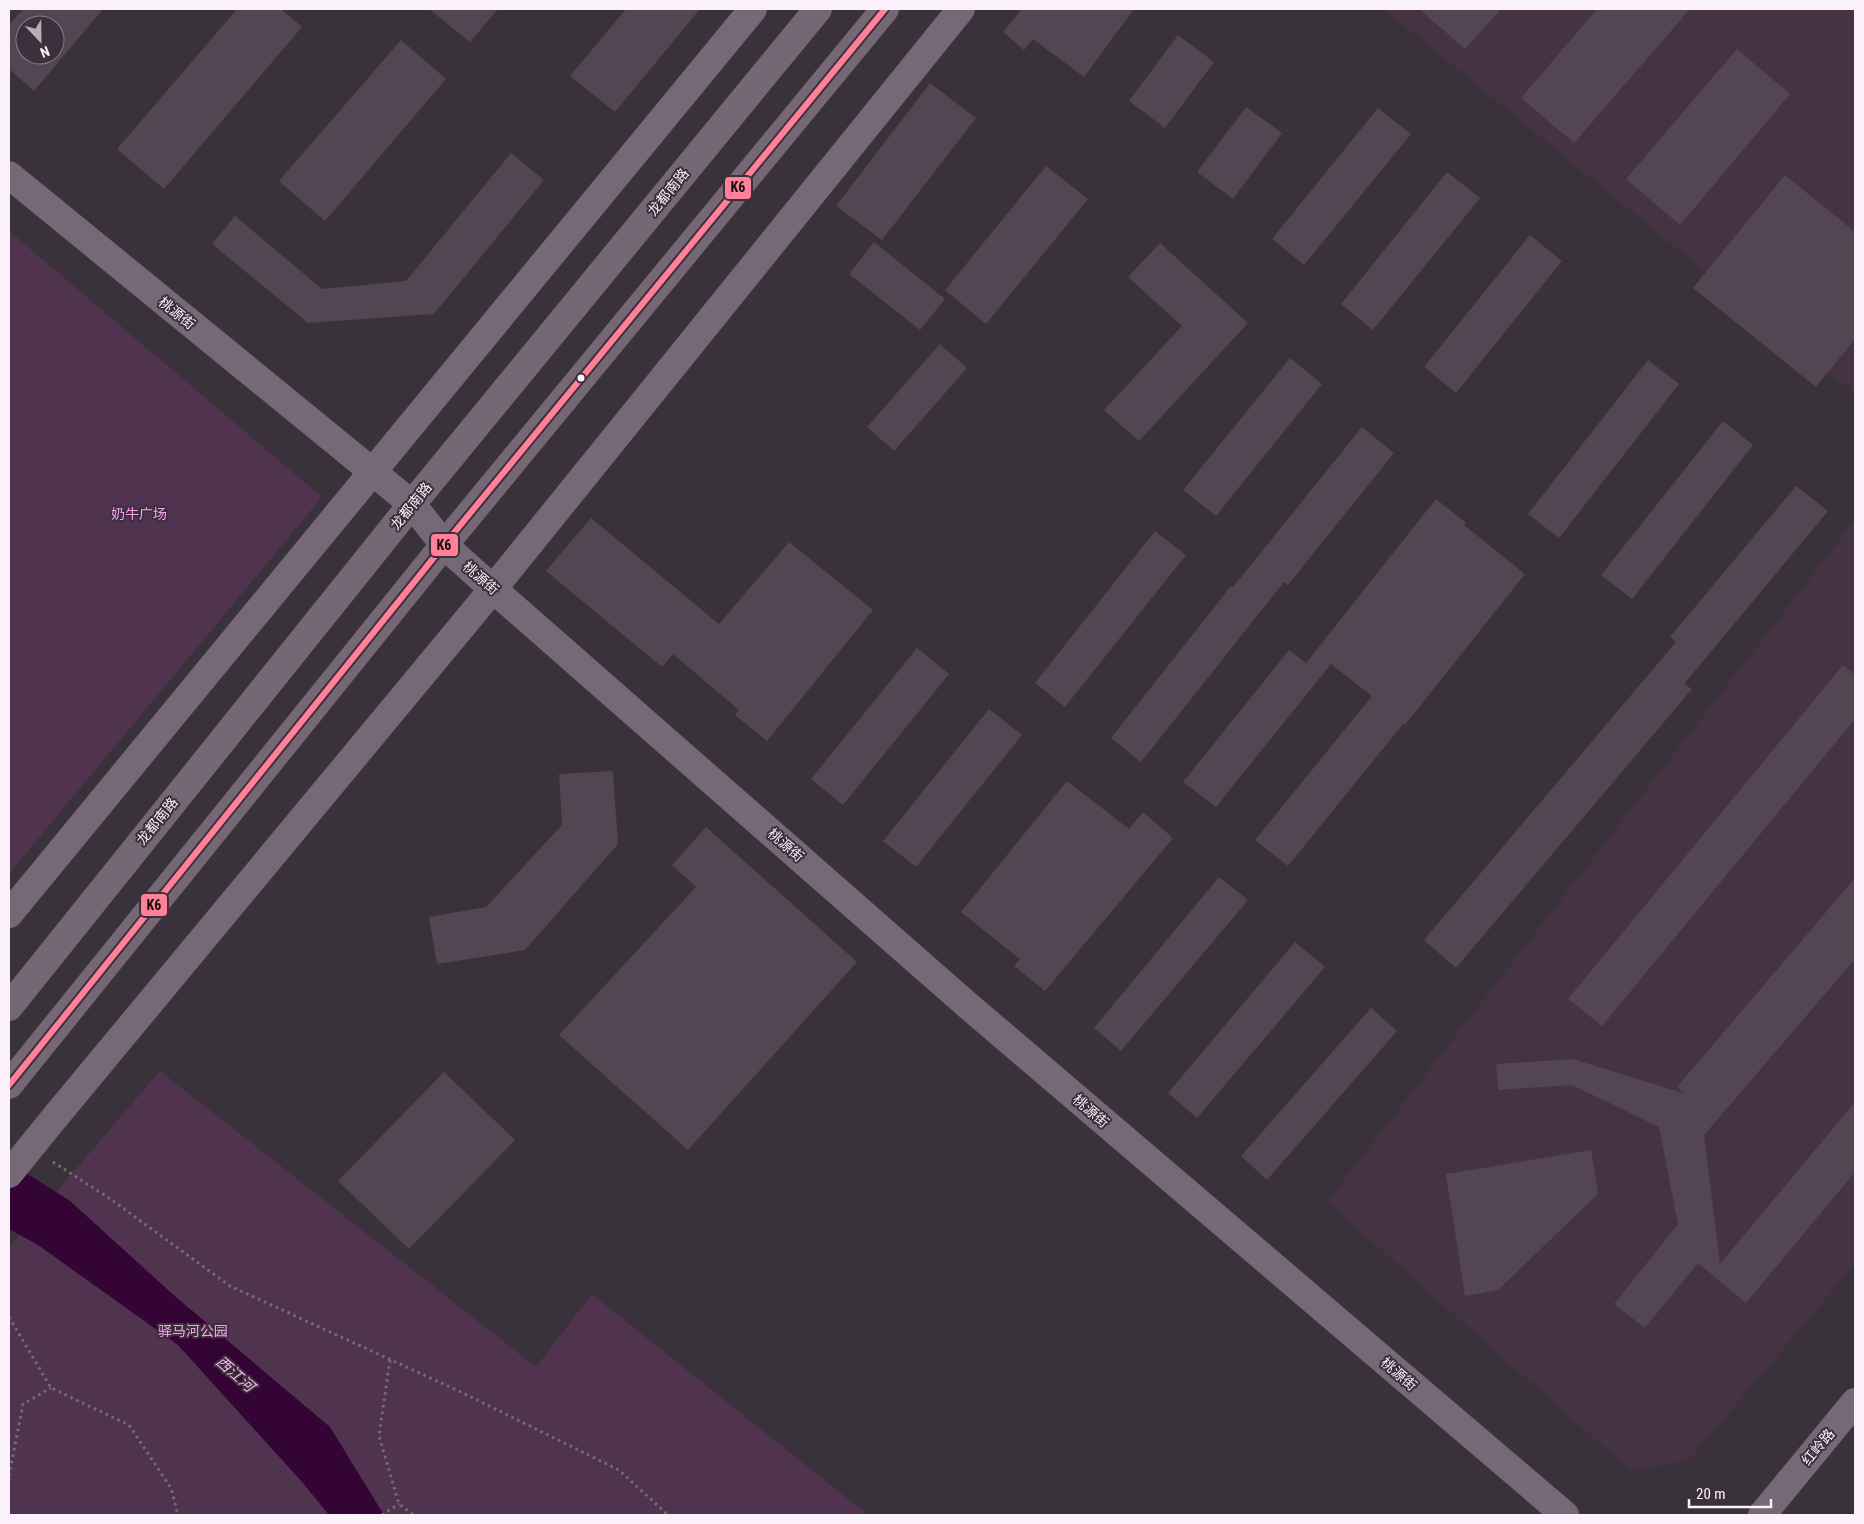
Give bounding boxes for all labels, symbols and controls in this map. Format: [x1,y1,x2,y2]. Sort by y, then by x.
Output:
north arrow [15,15,65,65]
text: N [38,43,52,61]
street label: 龙都南路 [644,165,692,219]
line badge: K6 [724,176,752,200]
text: K6 [731,179,745,195]
street label: 桃源街 [156,294,198,332]
unlabelled marker [576,373,586,383]
street label: 龙都南路 [387,479,435,533]
park label: 奶牛广场 [111,506,167,522]
line badge: K6 [430,533,459,557]
text: K6 [437,537,451,553]
street label: 桃源街 [460,558,502,598]
street label: 龙都南路 [133,794,181,848]
street label: 桃源街 [765,825,807,865]
line badge: K6 [140,893,168,917]
text: K6 [147,897,161,913]
street label: 桃源街 [1070,1091,1112,1131]
park label: 驿马河公园 [158,1323,228,1339]
water label: 西江河 [212,1352,260,1398]
street label: 桃源街 [1378,1354,1420,1394]
street label: 红岭路 [1798,1426,1838,1468]
scale bar [1689,1476,1772,1508]
text: 20 m [1696,1485,1726,1503]

